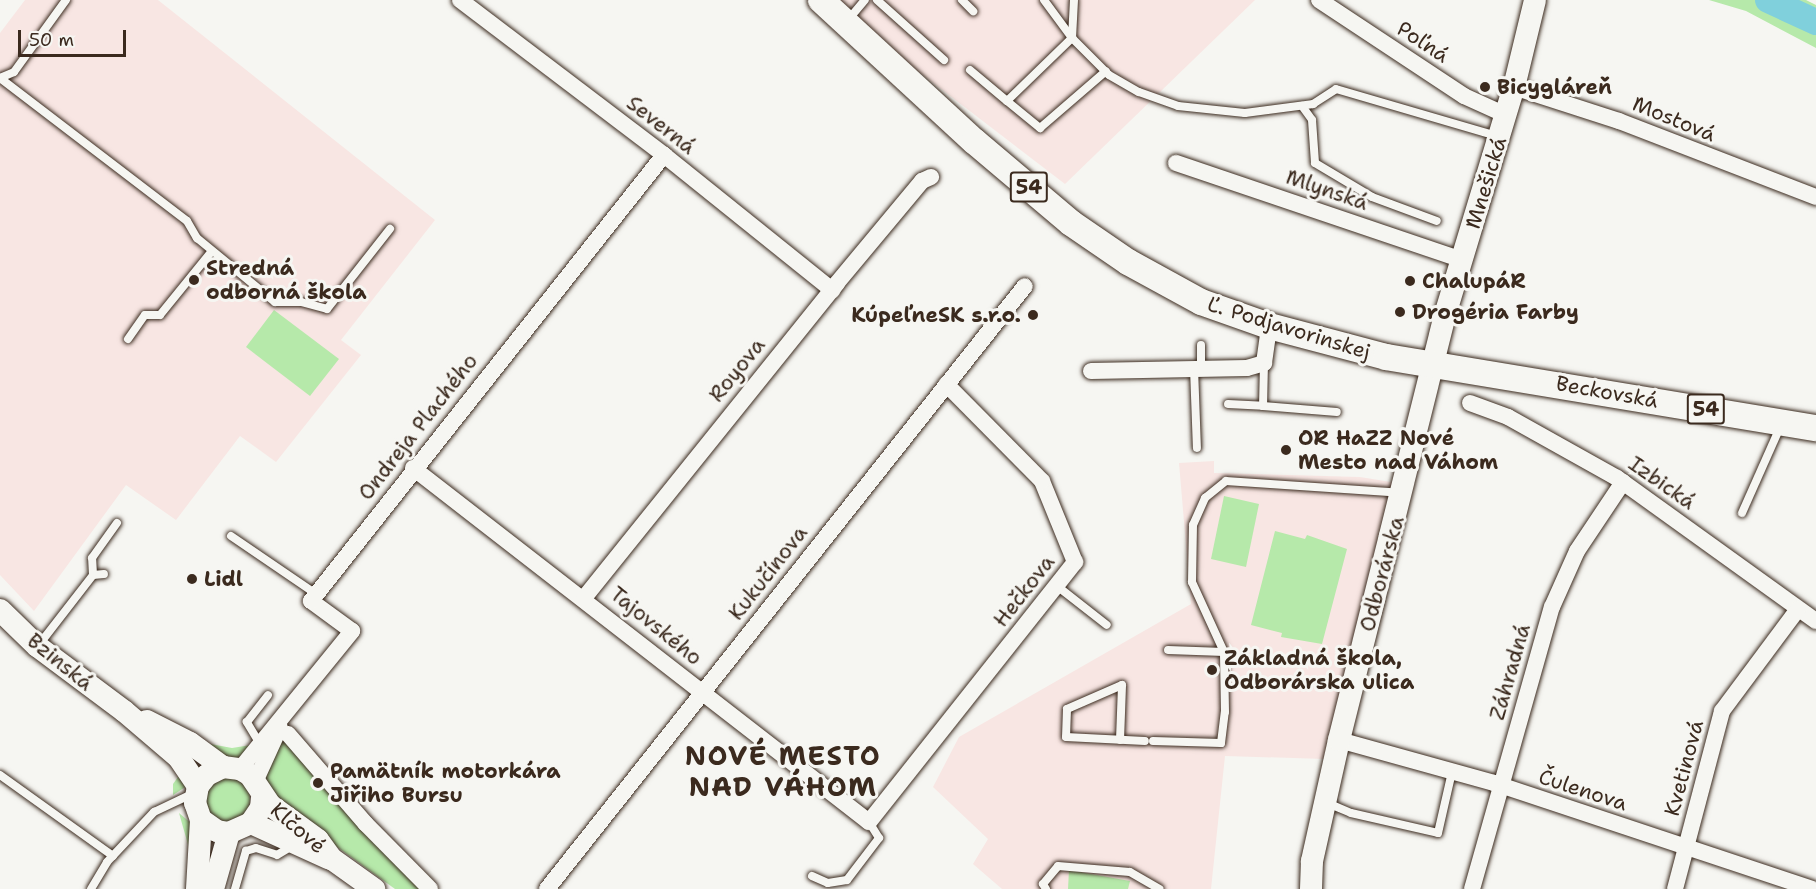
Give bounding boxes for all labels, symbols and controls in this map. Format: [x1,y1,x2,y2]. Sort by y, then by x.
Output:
street label: Poľná [1392,16,1454,68]
scale bar [21,18,129,56]
text: 50 m [29,28,74,52]
place label: Bicygláreň [1497,74,1612,100]
marker: Bicygláreň [1478,80,1492,94]
street label: Severná [622,90,700,160]
street label: Mostová [1629,91,1719,147]
street label: Mnešická [1460,134,1512,232]
street label: Mlynská [1283,164,1371,216]
road number: 54 [1010,170,1048,204]
place label: Stredná odborná škola [206,255,367,305]
place label: ChalupáR [1422,268,1526,294]
marker: Stredná odborná škola [187,273,201,287]
marker: ChalupáR [1403,274,1417,288]
street label: Ľ. Podjavorinskej [1204,291,1374,365]
place label: Drogéria Farby [1412,299,1579,325]
place label: KúpeľneSK s.r.o. [851,302,1021,328]
marker: Drogéria Farby [1393,305,1407,319]
marker: KúpeľneSK s.r.o. [1026,308,1040,322]
street label: Royova [704,333,770,407]
street label: Ondreja Plachého [353,349,483,505]
street label: Beckovská [1554,371,1660,413]
road number: 54 [1686,392,1726,426]
place label: OR HaZZ Nové Mesto nad Váhom [1298,425,1498,475]
marker: OR HaZZ Nové Mesto nad Váhom [1279,443,1293,457]
street label: Izbická [1624,451,1700,515]
street label: Odborárska [1355,514,1409,634]
street label: Kukučínova [723,521,813,625]
street label: Hečkova [988,550,1060,632]
place label: Lidl [204,566,243,592]
marker: Lidl [185,572,199,586]
street label: Tajovského [605,581,707,671]
street label: Záhradná [1484,621,1536,723]
street label: Bzinská [22,628,98,696]
place label: Základná škola, Odborárska ulica [1224,645,1414,695]
marker: Základná škola, Odborárska ulica [1205,663,1219,677]
street label: Kvetinová [1659,717,1709,819]
district label: NOVÉ MESTO NAD VÁHOM [685,739,881,802]
place label: Pamätník motorkára Jiřiho Bursu [330,758,561,808]
street label: Čulenova [1536,764,1630,816]
marker: Pamätník motorkára Jiřiho Bursu [311,776,325,790]
street label: Klčové [265,797,331,859]

